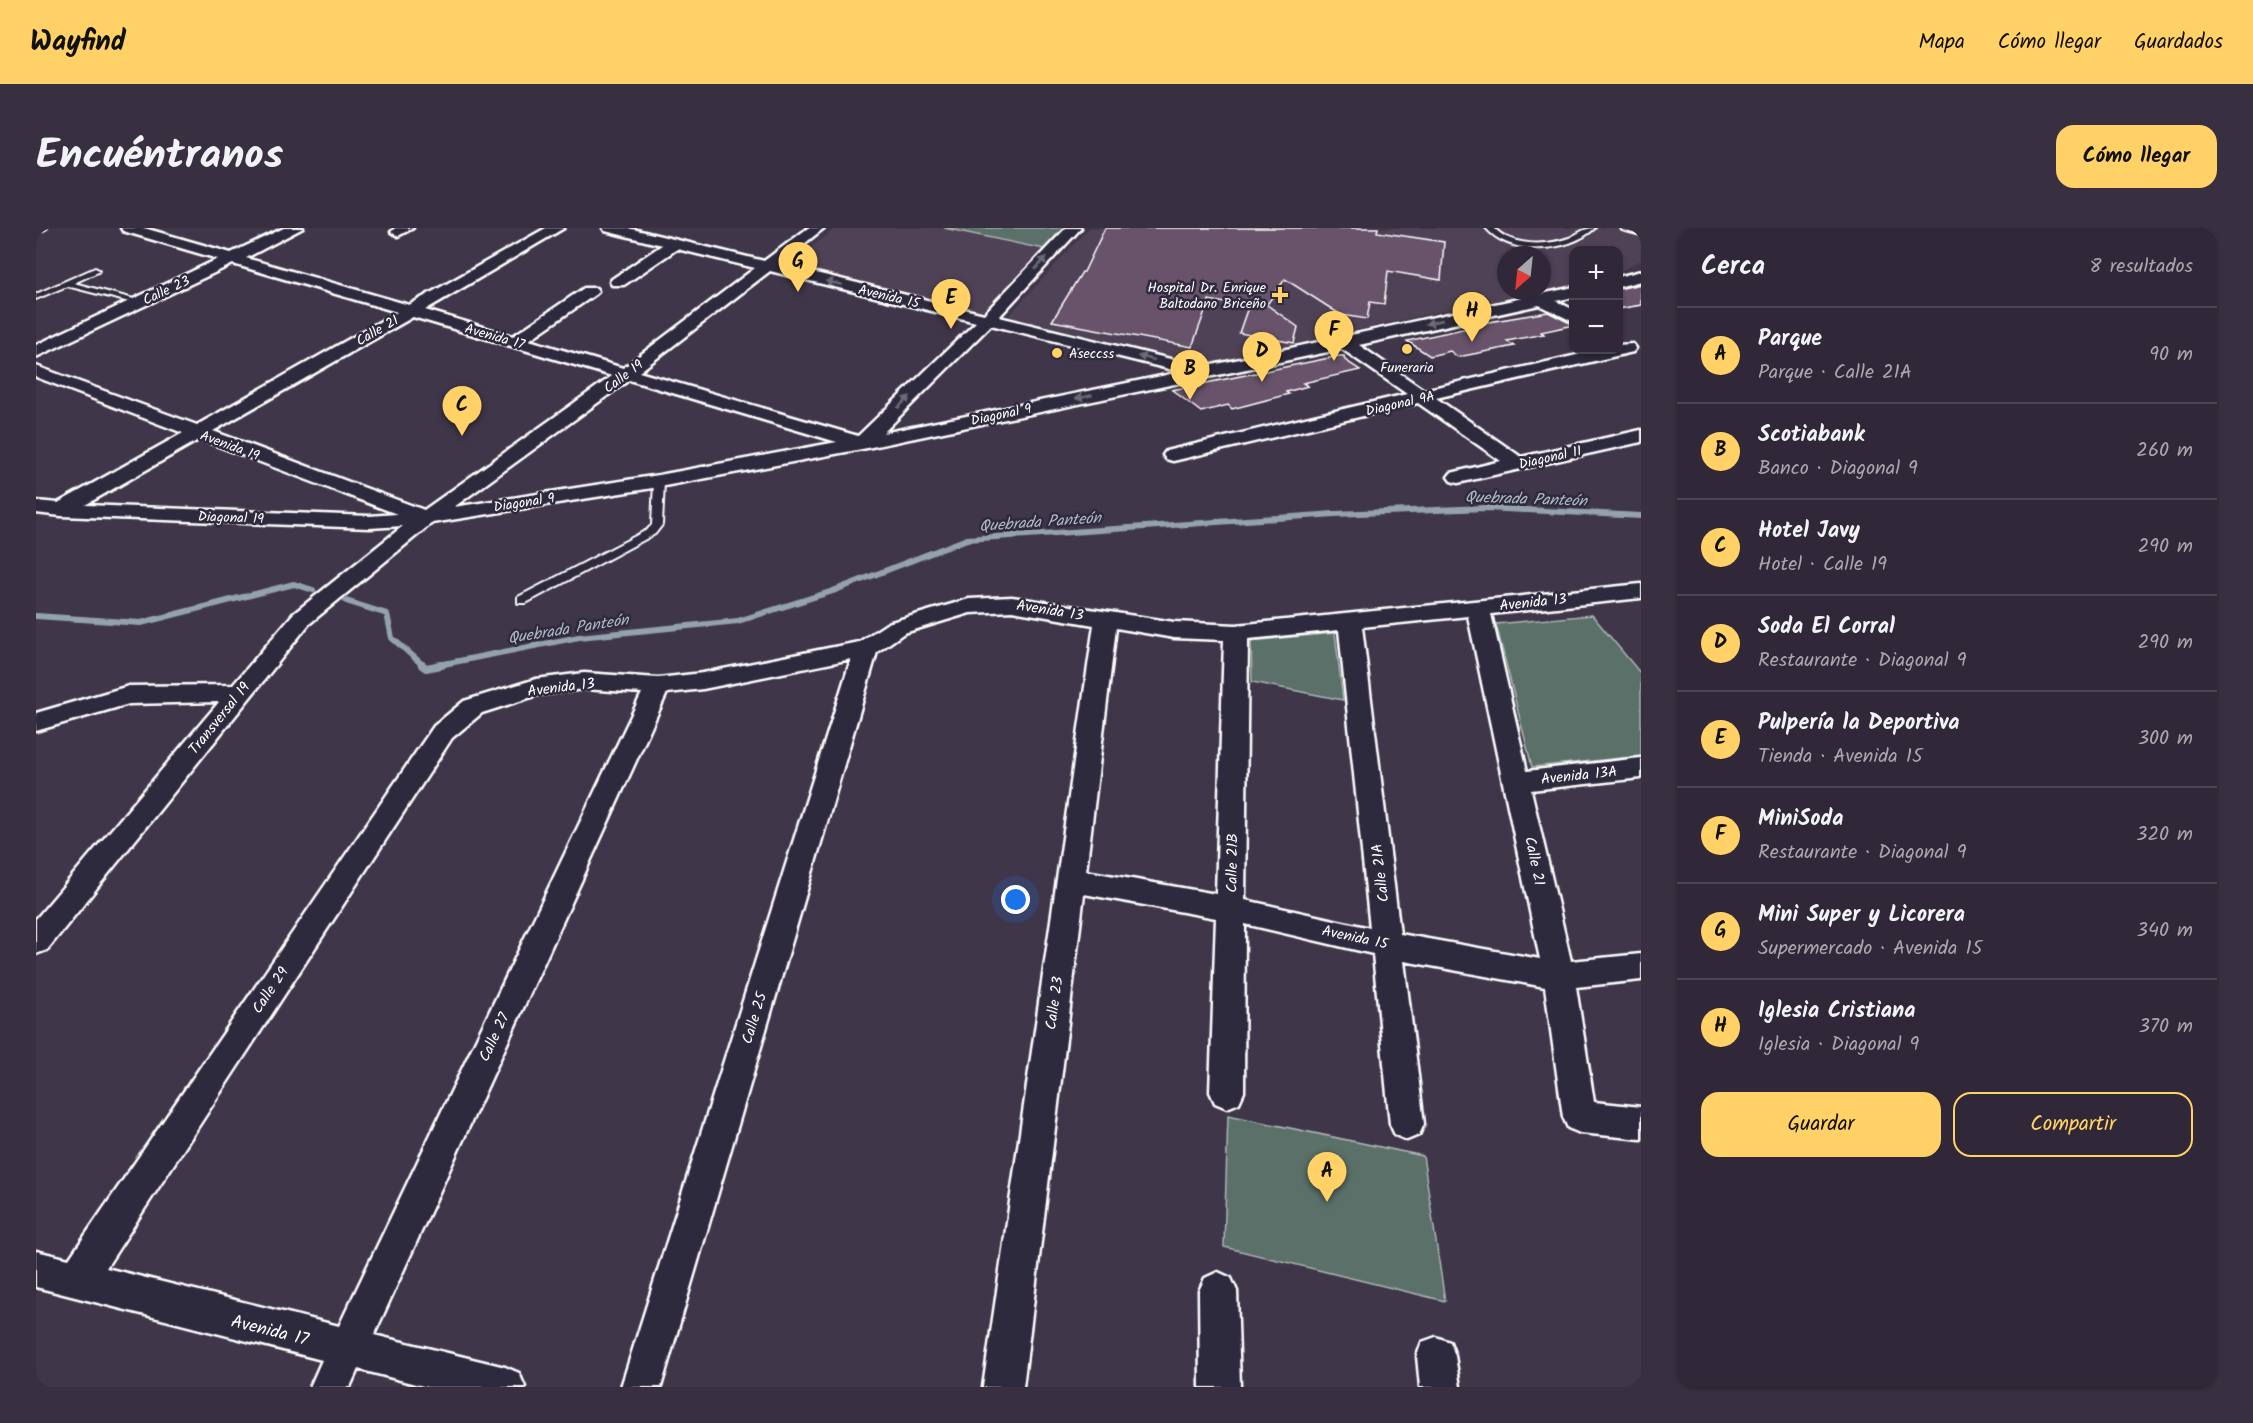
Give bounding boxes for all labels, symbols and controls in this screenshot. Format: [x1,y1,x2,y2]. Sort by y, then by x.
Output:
text: Wayfind [30,20,126,65]
text: Mapa [1918,26,1965,59]
text: Cómo llegar [1998,26,2101,59]
text: Guardados [2134,26,2223,59]
text: Encuéntranos [36,123,283,190]
button: Cómo llegar [2056,125,2217,188]
pin: G [778,242,818,292]
north arrow [1497,246,1551,300]
map controls [1569,246,1623,354]
button: + [1569,246,1623,300]
text: Cerca [1701,246,1765,288]
text: 8 resultados [2090,251,2193,283]
one-way arrow [1034,256,1047,271]
street label: Calle 23 [139,270,194,311]
place label: Hospital Dr. Enrique Baltodano Briceño [1147,277,1267,315]
one-way arrow [825,278,843,288]
street label: Avenida 15 [856,279,923,315]
pin: E [932,279,970,329]
marker: Hospital Dr. Enrique Baltodano Briceño [1271,286,1289,304]
pin: H [1452,292,1492,342]
button: − [1569,300,1623,354]
street label: Calle 21 [352,310,403,352]
pin: F [1314,312,1354,361]
street label: Avenida 17 [462,318,528,356]
one-way arrow [1425,318,1443,328]
text: Parque [1758,322,1822,357]
pin: D [1242,332,1282,382]
text: A [1714,339,1727,371]
text: 90 m [2149,339,2193,371]
marker: Funeraria [1400,342,1414,356]
place label: Aseccss [1069,343,1114,365]
marker: Aseccss [1050,346,1064,360]
pin: B [1170,350,1210,400]
one-way arrow [1137,353,1156,363]
street label: Calle 19 [599,354,648,399]
place label: Funeraria [1380,357,1434,379]
text: Parque · Calle 21A [1758,357,1912,389]
street label: Diagonal 9A [1363,385,1437,423]
pin: C [442,386,482,436]
one-way arrow [1075,392,1094,402]
one-way arrow [897,395,911,409]
street label: Diagonal 9 [969,398,1034,432]
text: Scotiabank [1758,418,1865,453]
street label: Avenida 19 [197,425,263,467]
text: B [1714,435,1727,467]
text: 260 m [2136,435,2193,467]
street label: Diagonal 11 [1517,440,1584,476]
text: Banco · Diagonal 9 [1758,453,1918,485]
water label: Quebrada Panteón [1464,485,1589,514]
street label: Diagonal 9 [492,487,557,519]
street label: Diagonal 19 [197,506,265,530]
water label: Quebrada Panteón [978,506,1103,539]
text: Hotel Javy [1758,514,1860,549]
text: C [1714,531,1727,563]
text: 290 m [2138,531,2193,563]
text: Hotel · Calle 19 [1758,549,1887,581]
street label: Avenida 13 [1498,587,1568,618]
street label: Avenida 13 [1015,594,1086,628]
water label: Quebrada Panteón [506,607,632,651]
text: Soda El Corral [1758,610,1895,645]
text: D [1714,627,1727,659]
text: 290 m [2138,627,2193,659]
text: Restaurante · Diagonal 9 [1758,645,1966,677]
street label: Avenida 13 [526,672,597,704]
street label: Transversal 19 [183,677,257,760]
text: Pulpería la Deportiva [1758,706,1959,741]
text: E [1715,723,1726,755]
text: 300 m [2138,723,2193,755]
text: Tienda · Avenida 15 [1758,741,1923,773]
street label: Avenida 13A [1540,760,1619,792]
text: MiniSoda [1758,802,1844,837]
text: F [1715,819,1726,851]
text: 320 m [2136,819,2193,851]
street label: Calle 21B [1220,833,1246,893]
street label: Calle 21 [1517,834,1551,888]
text: Restaurante · Diagonal 9 [1758,837,1966,869]
street label: Calle 21A [1366,842,1396,903]
your location [1001,885,1030,914]
text: Mini Super y Licorera [1758,898,1965,933]
text: G [1715,915,1726,947]
text: 340 m [2137,915,2193,947]
street label: Avenida 15 [1319,919,1391,957]
text: Supermercado · Avenida 15 [1758,933,1982,965]
street label: Calle 29 [246,962,296,1019]
street label: Calle 23 [1039,975,1071,1031]
street label: Calle 25 [736,989,774,1047]
text: Iglesia Cristiana [1758,994,1915,1029]
street label: Calle 27 [473,1008,517,1066]
text: H [1714,1011,1727,1043]
text: 370 m [2138,1011,2193,1043]
text: Iglesia · Diagonal 9 [1758,1029,1919,1061]
button: Guardar [1701,1092,1941,1157]
button: Compartir [1953,1092,2193,1157]
pin: A [1308,1152,1346,1202]
street label: Avenida 17 [228,1308,312,1355]

